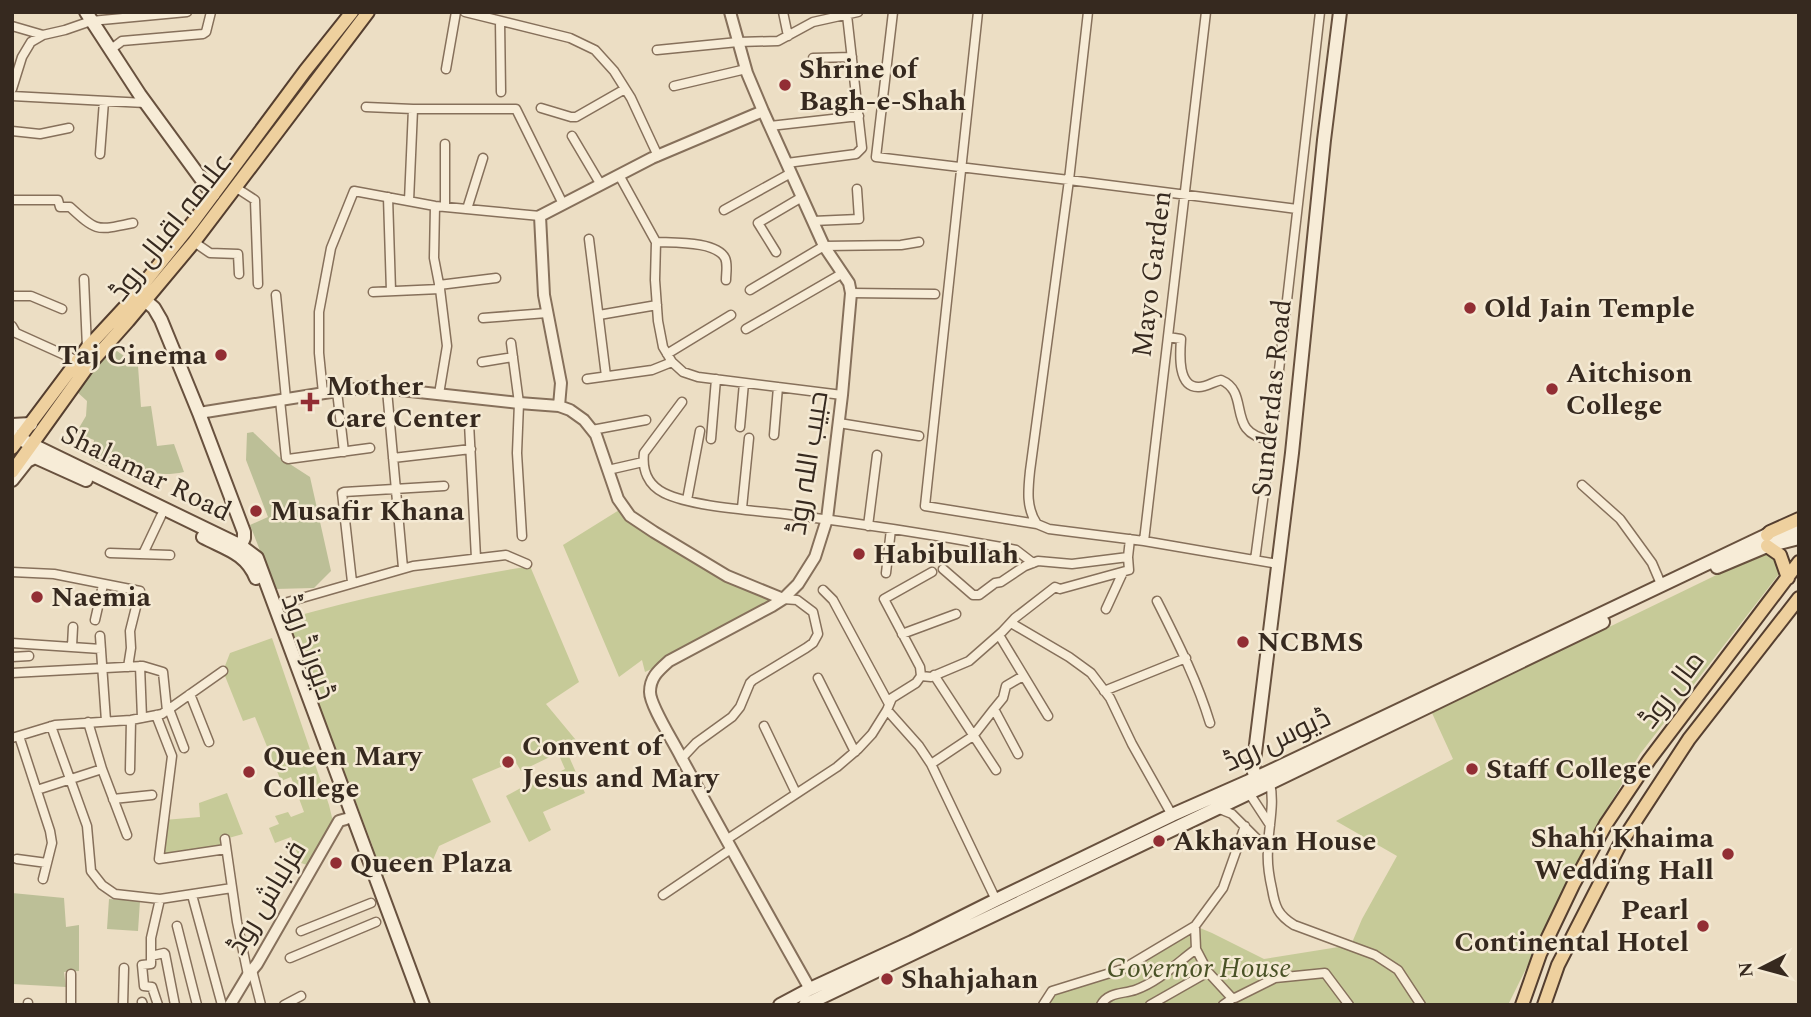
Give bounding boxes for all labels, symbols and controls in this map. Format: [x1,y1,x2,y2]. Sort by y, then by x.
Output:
place label: Shrine of Bagh-e-Shah [799,48,966,123]
marker: Shrine of Bagh-e-Shah [777,77,793,93]
street label: علامہ اقبال روڈ [99,143,243,311]
street label: Mayo Garden [1120,188,1184,360]
place label: Old Jain Temple [1484,287,1695,330]
street label: Sunderdas Road [1240,297,1304,499]
marker: Old Jain Temple [1462,300,1478,316]
place label: Taj Cinema [57,334,208,377]
marker: Taj Cinema [213,347,229,363]
place label: Aitchison College [1566,352,1692,427]
place label: Mother Care Center [326,365,481,440]
marker: Aitchison College [1544,381,1560,397]
street label: حبیب اللہ روڈ [775,388,841,538]
marker: Mother Care Center [300,392,320,412]
street label: Shalamar Road [53,413,239,533]
place label: Musafir Khana [270,490,465,533]
marker: Musafir Khana [248,503,264,519]
place label: Habibullah [873,533,1019,576]
marker: Habibullah [851,546,867,562]
place label: Naemia [51,576,152,619]
street label: ڈیورنڈ روڈ [269,588,347,706]
marker: Naemia [29,589,45,605]
place label: NCBMS [1257,621,1363,664]
marker: NCBMS [1235,634,1251,650]
street label: مال روڈ [1628,642,1716,738]
street label: ڈیوس روڈ [1216,696,1338,784]
place label: Convent of Jesus and Mary [522,725,720,800]
place label: Queen Mary College [263,735,424,810]
place label: Staff College [1486,748,1651,791]
marker: Convent of Jesus and Mary [500,754,516,770]
marker: Staff College [1464,761,1480,777]
marker: Queen Mary College [241,764,257,780]
place label: Shahi Khaima Wedding Hall [1531,817,1715,892]
place label: Akhavan House [1173,820,1376,863]
street label: قزلباش روڈ [216,833,318,963]
marker: Akhavan House [1151,833,1167,849]
place label: Queen Plaza [350,842,513,885]
marker: Shahi Khaima Wedding Hall [1720,846,1736,862]
marker: Queen Plaza [328,855,344,871]
place label: Pearl Continental Hotel [1454,889,1689,964]
marker: Pearl Continental Hotel [1695,918,1711,934]
north arrow [1727,933,1797,1003]
park label: Governor House [1107,947,1292,990]
place label: Shahjahan [901,958,1038,1001]
text: N [1731,960,1762,979]
marker: Shahjahan [879,971,895,987]

